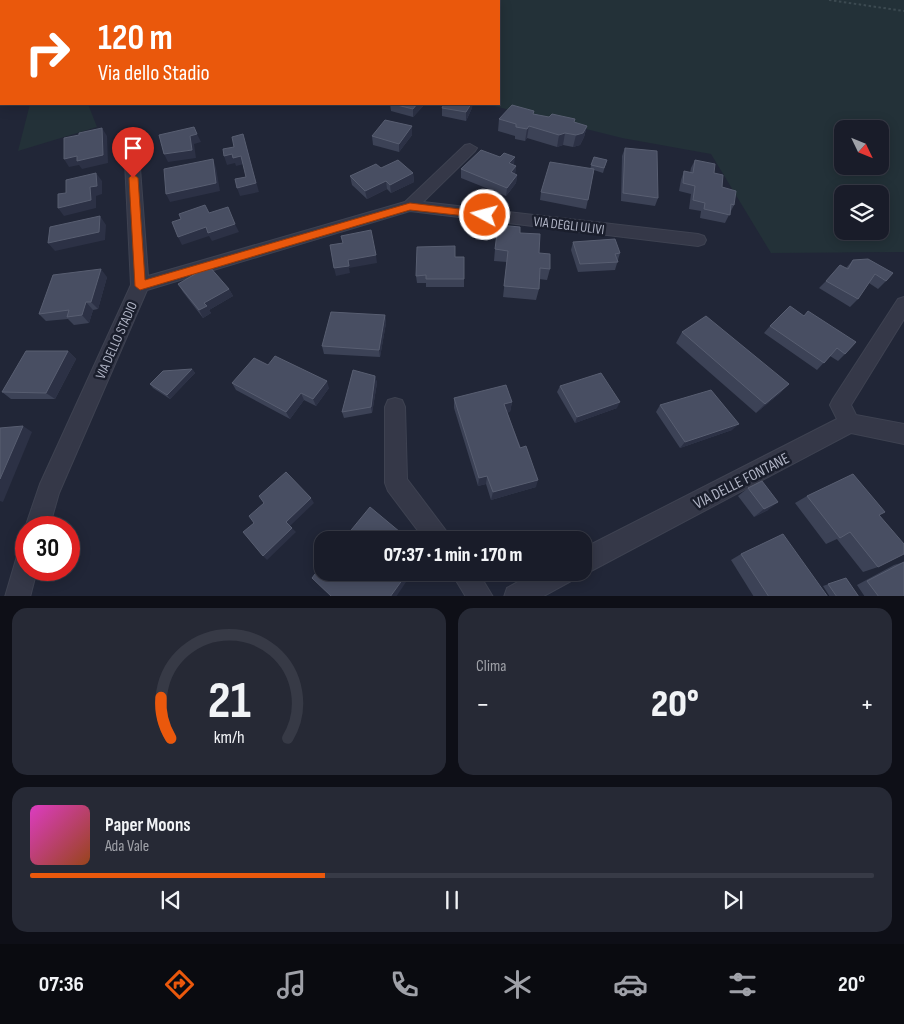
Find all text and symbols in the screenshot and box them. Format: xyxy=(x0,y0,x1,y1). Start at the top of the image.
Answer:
text: 120 m xyxy=(98,17,173,60)
icon: right xyxy=(15,20,80,85)
text: Via dello Stadio xyxy=(98,60,210,87)
north arrow xyxy=(834,120,889,175)
map controls xyxy=(834,120,889,240)
pin xyxy=(112,127,154,178)
icon: arrive xyxy=(119,134,147,162)
button: layers xyxy=(834,185,889,240)
position arrow xyxy=(458,188,510,240)
street label: VIA DEGLI ULIVI xyxy=(533,213,605,238)
street label: VIA DELLO STADIO xyxy=(92,299,141,382)
street label: VIA DELLE FONTANE xyxy=(691,449,793,514)
speed limit sign: 30 xyxy=(15,516,80,581)
text: 07:37 · 1 min · 170 m xyxy=(384,544,522,567)
text: Clima xyxy=(476,657,506,676)
text: 21 xyxy=(207,670,251,733)
text: 20° xyxy=(651,682,699,727)
text: − xyxy=(476,688,490,721)
text: + xyxy=(860,688,874,721)
text: km/h xyxy=(214,727,244,748)
text: Paper Moons xyxy=(105,814,191,837)
text: Ada Vale xyxy=(105,837,149,856)
icon: previous xyxy=(157,886,185,914)
icon: pause xyxy=(438,886,466,914)
icon: next xyxy=(719,886,747,914)
icon: directions xyxy=(162,967,197,1002)
icon: music xyxy=(274,967,309,1002)
icon: phone xyxy=(387,967,422,1002)
icon: climate xyxy=(500,967,535,1002)
icon: car xyxy=(613,967,648,1002)
icon: filters xyxy=(725,967,760,1002)
text: 07:36 xyxy=(39,971,84,998)
text: 20° xyxy=(838,971,865,998)

